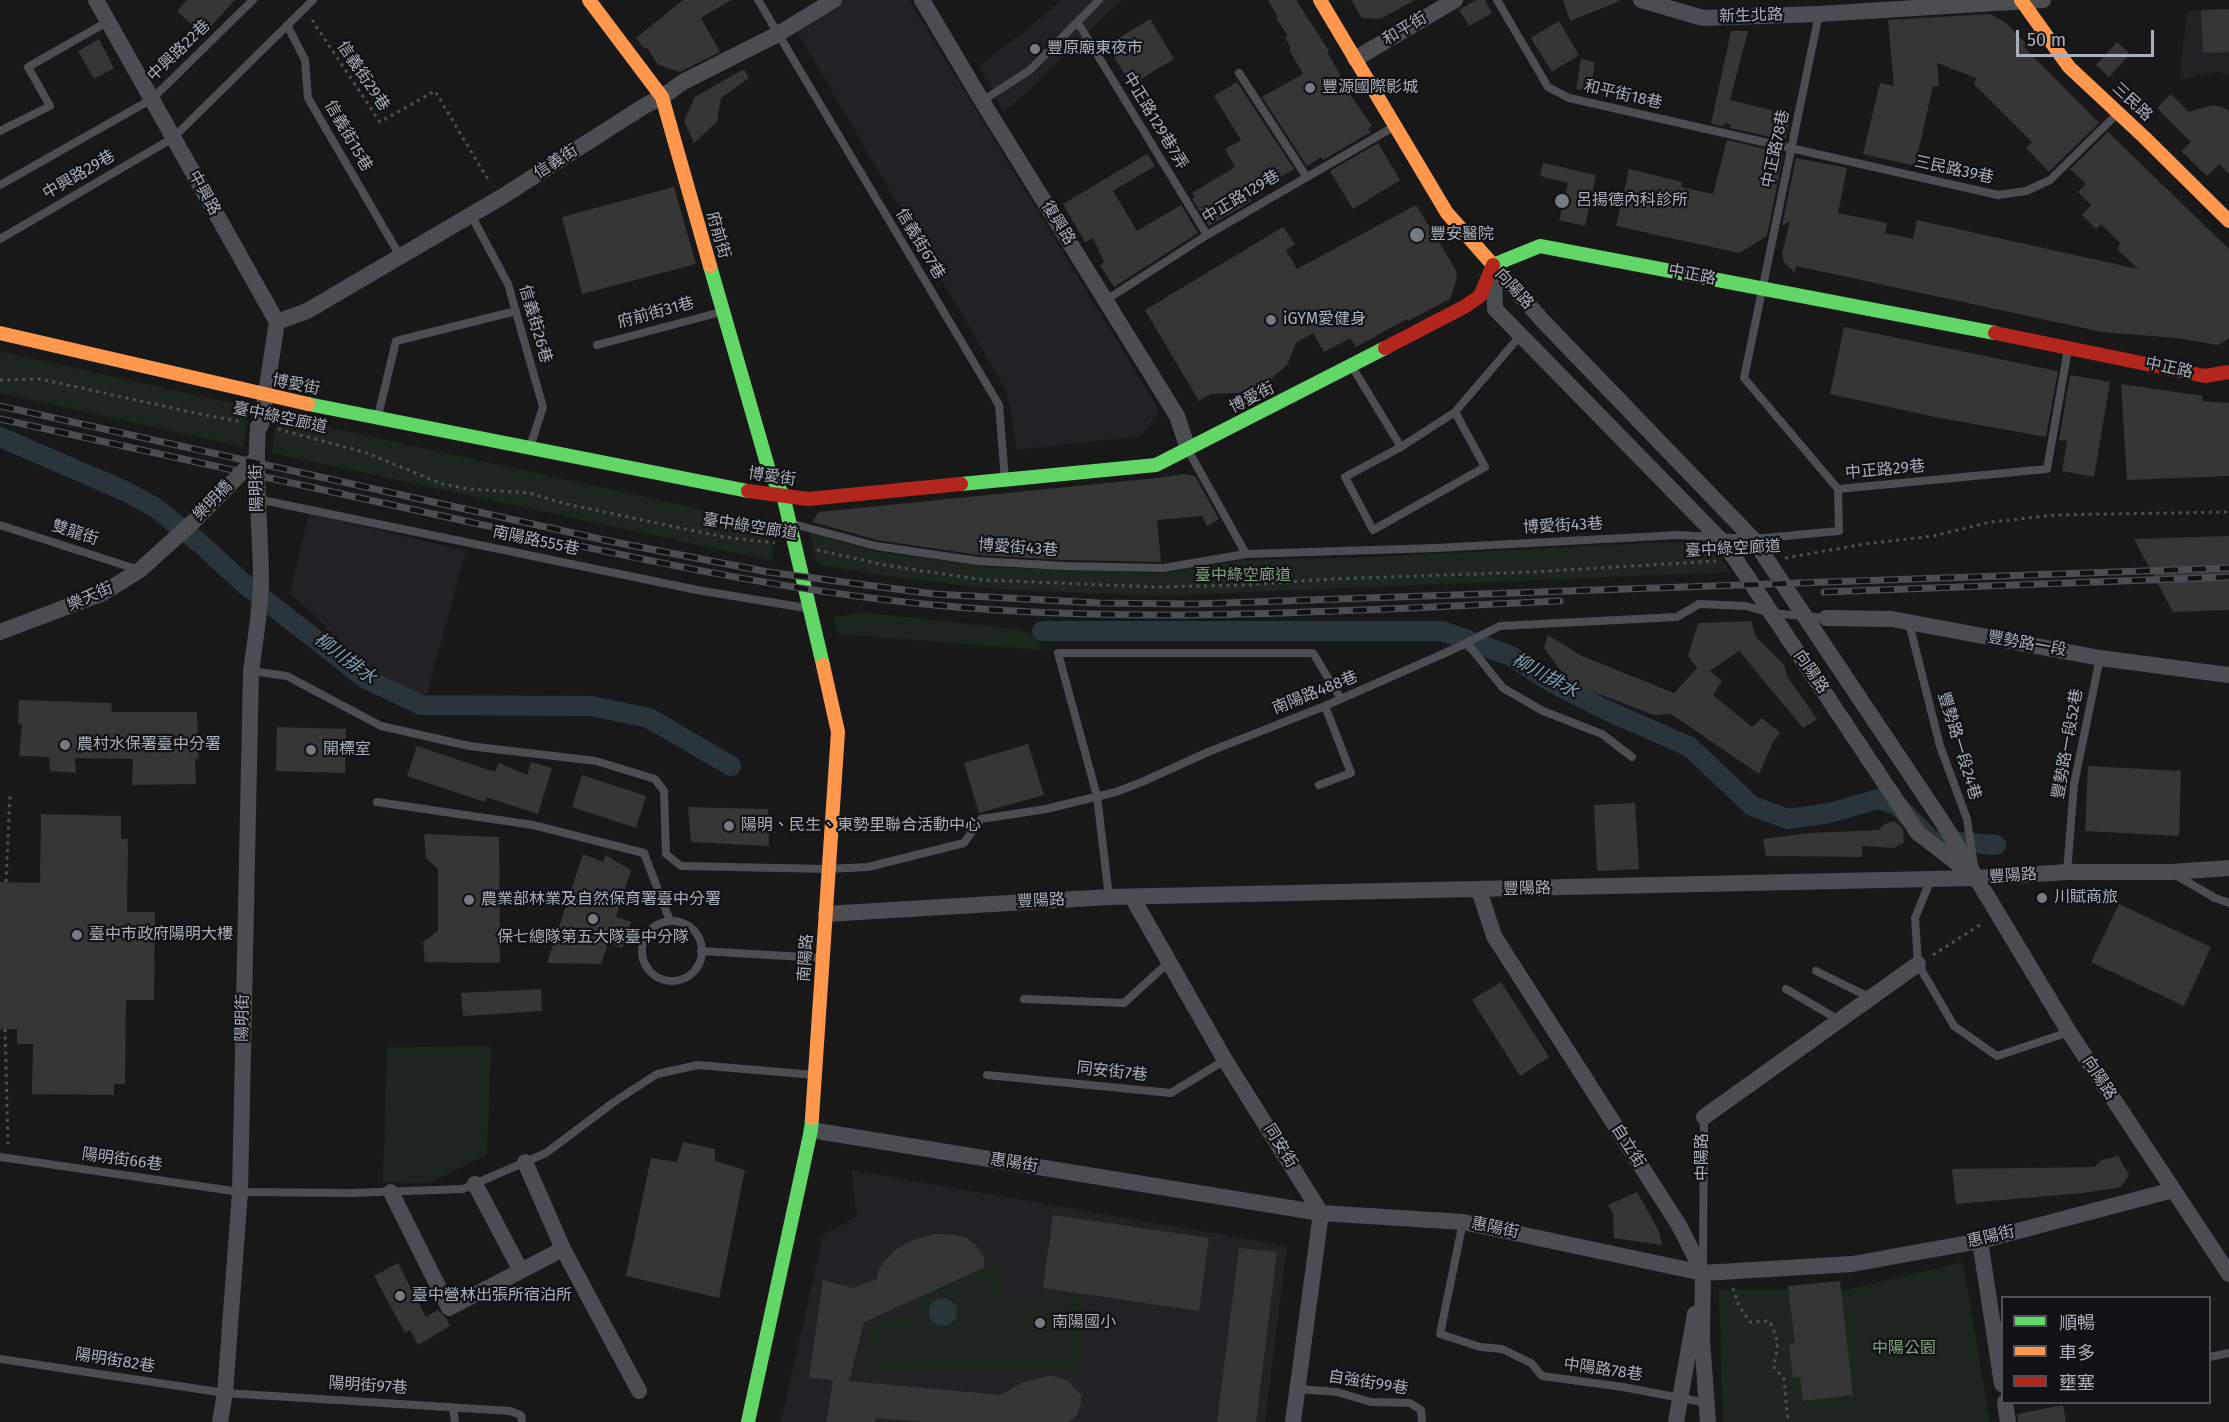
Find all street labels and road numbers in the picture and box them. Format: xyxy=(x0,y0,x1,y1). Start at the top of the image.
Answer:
street label: 新生北路 xyxy=(1719,5,1783,27)
street label: 和平街 xyxy=(1379,8,1431,50)
street label: 中興路22巷 xyxy=(144,16,214,86)
street label: 信義街29巷 xyxy=(333,37,393,115)
street label: 中正路129巷7弄 xyxy=(1118,69,1192,173)
street label: 和平街18巷 xyxy=(1582,77,1664,113)
street label: 三民路 xyxy=(2108,79,2156,125)
street label: 信義街15巷 xyxy=(320,97,376,175)
street label: 中正路78巷 xyxy=(1758,108,1794,190)
street label: 信義街 xyxy=(531,141,581,183)
street label: 中興路29巷 xyxy=(39,147,119,203)
street label: 三民路39巷 xyxy=(1913,152,1995,188)
street label: 中正路129巷 xyxy=(1199,166,1283,228)
street label: 中興路 xyxy=(184,167,224,219)
street label: 復興路 xyxy=(1037,198,1079,248)
street label: 信義街67巷 xyxy=(891,205,949,283)
street label: 府前街 xyxy=(702,209,734,261)
street label: 中正路 xyxy=(1667,261,1717,289)
street label: 向陽路 xyxy=(1491,265,1537,313)
street label: 信義街26巷 xyxy=(515,283,555,365)
street label: 府前街31巷 xyxy=(616,294,696,332)
street label: 中正路 xyxy=(2144,354,2194,382)
street label: 博愛街 xyxy=(271,371,321,399)
street label: 博愛街 xyxy=(1226,379,1278,417)
street label: 臺中綠空廊道 xyxy=(231,399,329,437)
street label: 中正路29巷 xyxy=(1844,457,1926,483)
street label: 陽明街 xyxy=(247,464,267,512)
street label: 博愛街 xyxy=(747,464,797,490)
street label: 樂明橋 xyxy=(189,477,237,525)
street label: 臺中綠空廊道 xyxy=(701,510,799,544)
street label: 博愛街43巷 xyxy=(1522,514,1604,538)
street label: 雙龍街 xyxy=(49,516,101,550)
street label: 南陽路555巷 xyxy=(491,522,581,560)
street label: 博愛街43巷 xyxy=(977,536,1059,560)
street label: 臺中綠空廊道 xyxy=(1685,537,1781,561)
street label: 樂天街 xyxy=(64,578,116,616)
street label: 豐勢路一段 xyxy=(1986,628,2068,660)
street label: 向陽路 xyxy=(1790,647,1832,697)
street label: 南陽路488巷 xyxy=(1270,667,1360,719)
street label: 豐勢路一段52巷 xyxy=(2049,687,2087,801)
street label: 豐勢路一段24巷 xyxy=(1933,690,1985,802)
street label: 豐陽路 xyxy=(1988,865,2038,887)
street label: 豐陽路 xyxy=(1503,879,1551,899)
street label: 豐陽路 xyxy=(1017,890,1065,912)
street label: 南陽路 xyxy=(795,933,817,983)
street label: 陽明街 xyxy=(233,994,253,1042)
street label: 向陽路 xyxy=(2078,1053,2120,1103)
street label: 同安街7巷 xyxy=(1076,1059,1148,1085)
street label: 同安街 xyxy=(1259,1121,1301,1171)
street label: 自立街 xyxy=(1607,1121,1649,1171)
street label: 中陽路 xyxy=(1693,1133,1713,1181)
street label: 陽明街66巷 xyxy=(81,1145,163,1175)
street label: 惠陽街 xyxy=(989,1150,1039,1176)
street label: 惠陽街 xyxy=(1470,1214,1520,1242)
street label: 惠陽街 xyxy=(1965,1222,2017,1252)
street label: 陽明街82巷 xyxy=(74,1345,156,1377)
street label: 中陽路78巷 xyxy=(1562,1355,1644,1385)
street label: 自強街99巷 xyxy=(1327,1367,1409,1399)
street label: 陽明街97巷 xyxy=(328,1374,408,1398)

